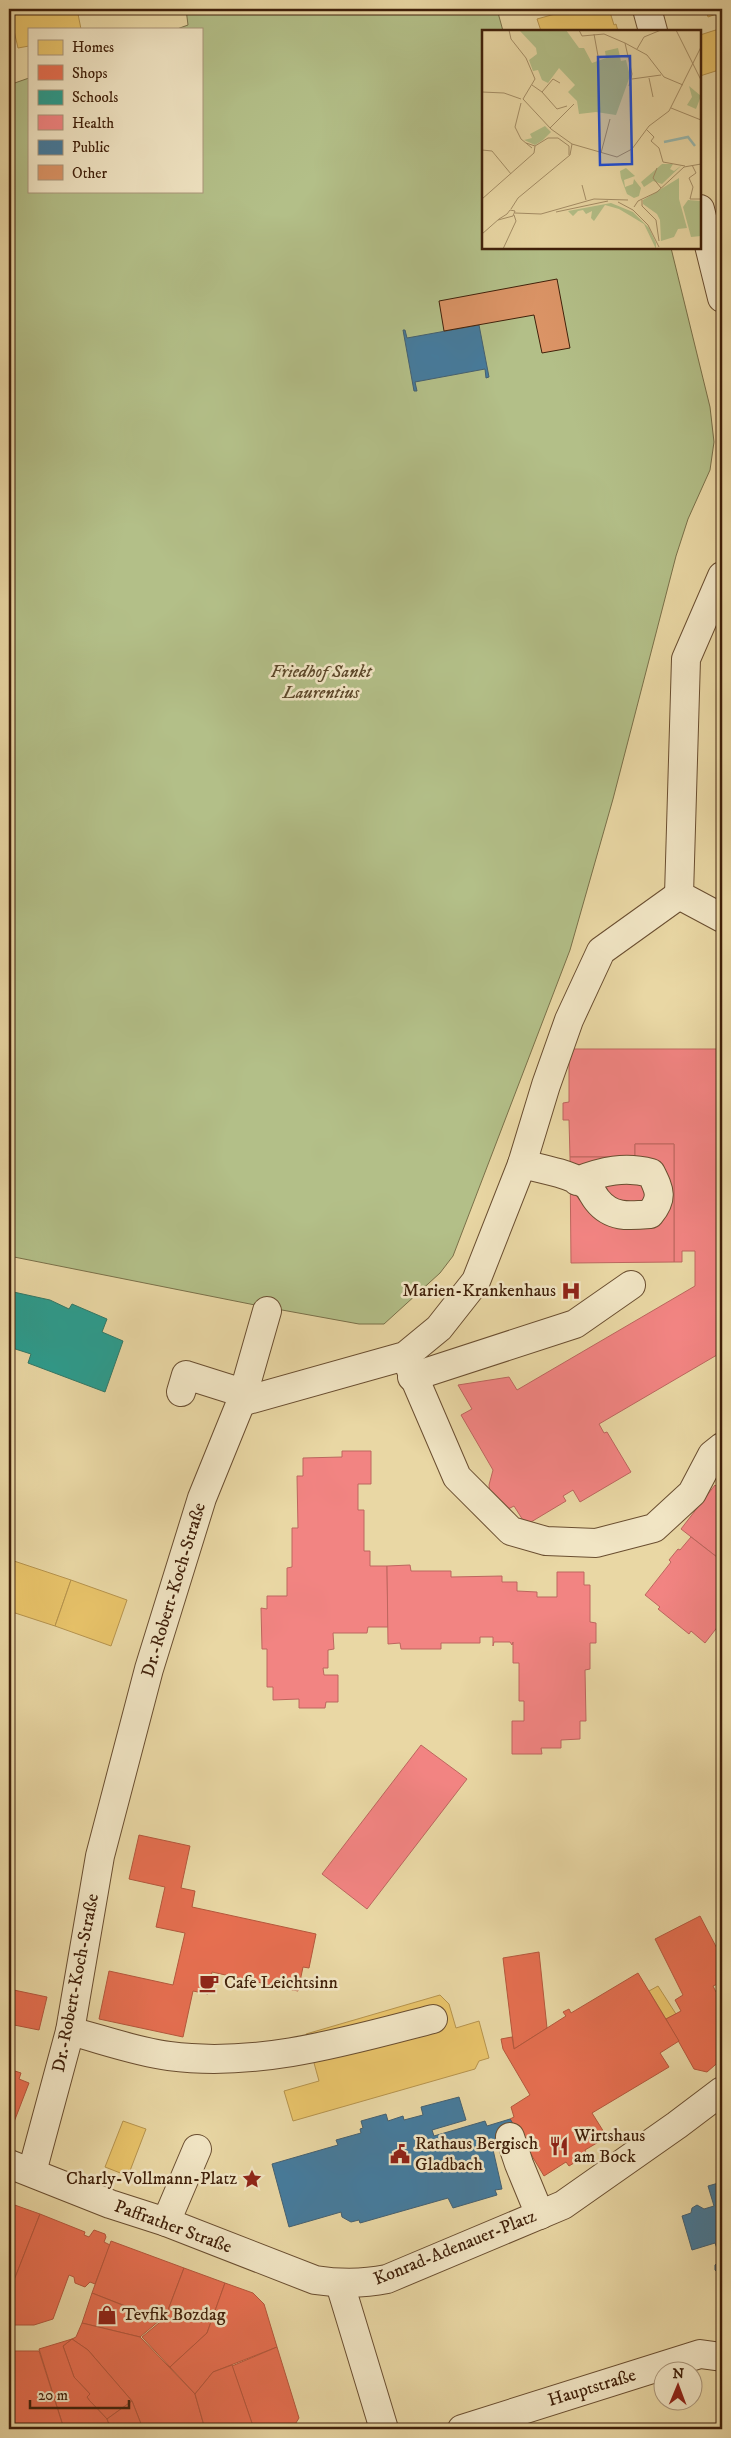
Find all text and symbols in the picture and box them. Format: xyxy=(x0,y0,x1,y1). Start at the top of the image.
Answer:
legend xyxy=(28,28,202,192)
inset map xyxy=(482,30,701,249)
text: Homes xyxy=(72,38,114,57)
text: Shops xyxy=(72,64,108,83)
text: Schools xyxy=(72,88,118,107)
text: Health xyxy=(72,114,114,133)
text: Public xyxy=(72,138,110,157)
text: Other xyxy=(72,164,107,183)
park label: Friedhof Sankt Laurentius xyxy=(271,661,373,704)
place label: Marien-Krankenhaus xyxy=(403,1280,556,1302)
hospital icon: Marien-Krankenhaus xyxy=(560,1280,582,1302)
street label: Dr.-Robert-Koch-Straße xyxy=(137,1500,211,1680)
street label: Dr.-Robert-Koch-Straße xyxy=(48,1892,104,2074)
cafe icon: Cafe Leichtsinn xyxy=(198,1972,220,1994)
place label: Cafe Leichtsinn xyxy=(224,1972,339,1994)
place label: Wirtshaus am Bock xyxy=(573,2125,645,2168)
place label: Rathaus Bergisch Gladbach xyxy=(415,2133,539,2176)
restaurant icon: Wirtshaus am Bock xyxy=(548,2135,570,2157)
public building icon: Rathaus Bergisch Gladbach xyxy=(389,2143,411,2165)
place label: Charly-Vollmann-Platz xyxy=(66,2168,237,2190)
place icon: Charly-Vollmann-Platz xyxy=(241,2168,263,2190)
street label: Paffrather Straße xyxy=(111,2196,235,2258)
street label: Konrad-Adenauer-Platz xyxy=(371,2205,540,2291)
shop icon: Tevfik Bozdag xyxy=(96,2304,118,2326)
place label: Tevfik Bozdag xyxy=(122,2304,226,2326)
north arrow xyxy=(654,2360,704,2410)
street label: Hauptstraße xyxy=(545,2364,639,2412)
text: N xyxy=(672,2365,685,2383)
scale bar xyxy=(30,2378,129,2410)
text: 20 m xyxy=(38,2386,68,2405)

